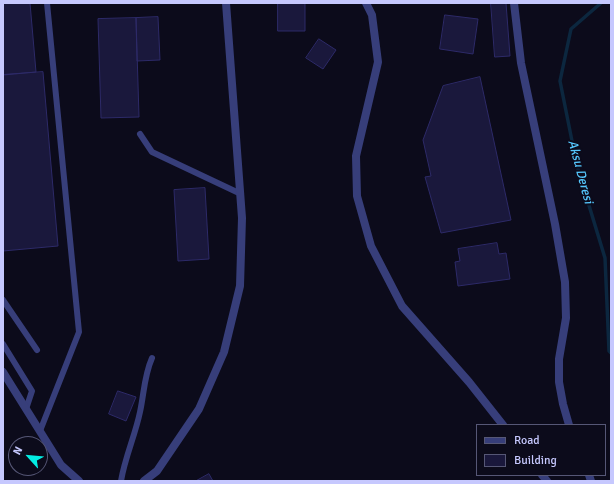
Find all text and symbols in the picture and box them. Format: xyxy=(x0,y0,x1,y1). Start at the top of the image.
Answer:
water label: Aksu Deresi xyxy=(564,138,596,206)
legend xyxy=(476,424,606,476)
text: Road xyxy=(514,433,540,448)
north arrow xyxy=(8,436,48,476)
text: N xyxy=(10,444,25,457)
text: Building xyxy=(514,453,557,468)

